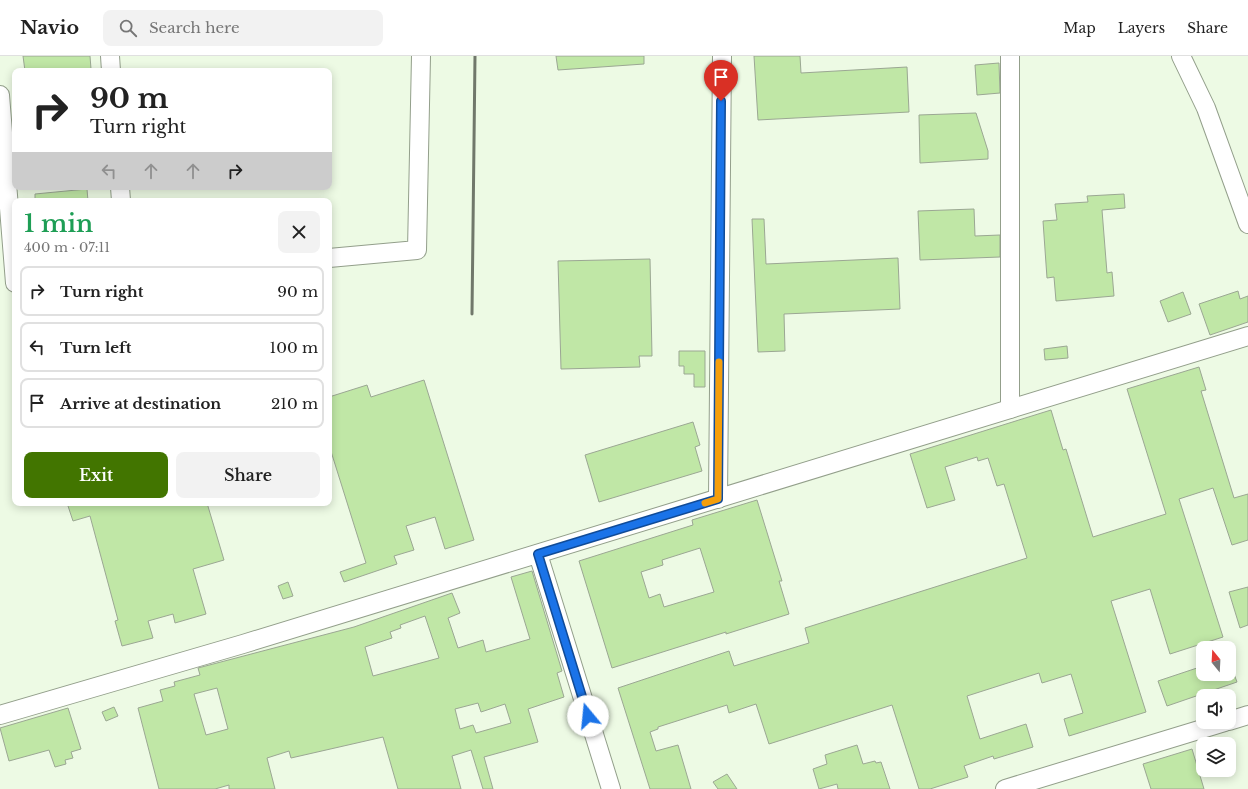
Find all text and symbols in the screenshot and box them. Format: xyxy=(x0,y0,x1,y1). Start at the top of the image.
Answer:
search box xyxy=(103,10,383,46)
text: Navio xyxy=(20,16,79,39)
icon: search xyxy=(117,17,139,39)
text: Search here xyxy=(149,18,240,37)
text: Map xyxy=(1063,19,1096,37)
text: Layers xyxy=(1118,19,1165,37)
text: Share xyxy=(1187,19,1228,37)
pin xyxy=(704,60,738,101)
icon: arrive xyxy=(710,66,732,88)
text: 90 m xyxy=(90,81,168,116)
icon: right xyxy=(24,84,76,136)
text: Turn right xyxy=(90,116,186,138)
icon: left xyxy=(98,160,120,182)
icon: ahead xyxy=(140,160,162,182)
icon: ahead xyxy=(182,160,204,182)
icon: right xyxy=(224,160,246,182)
text: 1 min xyxy=(24,209,93,238)
button: close xyxy=(278,211,320,253)
text: 400 m · 07:11 xyxy=(24,239,110,256)
icon: right xyxy=(26,280,48,302)
text: Turn right xyxy=(60,282,143,301)
text: 90 m xyxy=(277,282,318,301)
icon: left xyxy=(26,336,48,358)
text: Turn left xyxy=(60,338,131,357)
text: 100 m xyxy=(269,338,318,357)
icon: arrive xyxy=(26,392,48,414)
text: Arrive at destination xyxy=(60,394,221,413)
text: 210 m xyxy=(271,394,318,413)
button: Exit xyxy=(24,452,168,498)
button: Share xyxy=(176,452,320,498)
north arrow xyxy=(1196,641,1236,681)
map controls xyxy=(1196,641,1236,777)
button: sound xyxy=(1196,689,1236,729)
position arrow xyxy=(567,695,609,737)
button: layers xyxy=(1196,737,1236,777)

